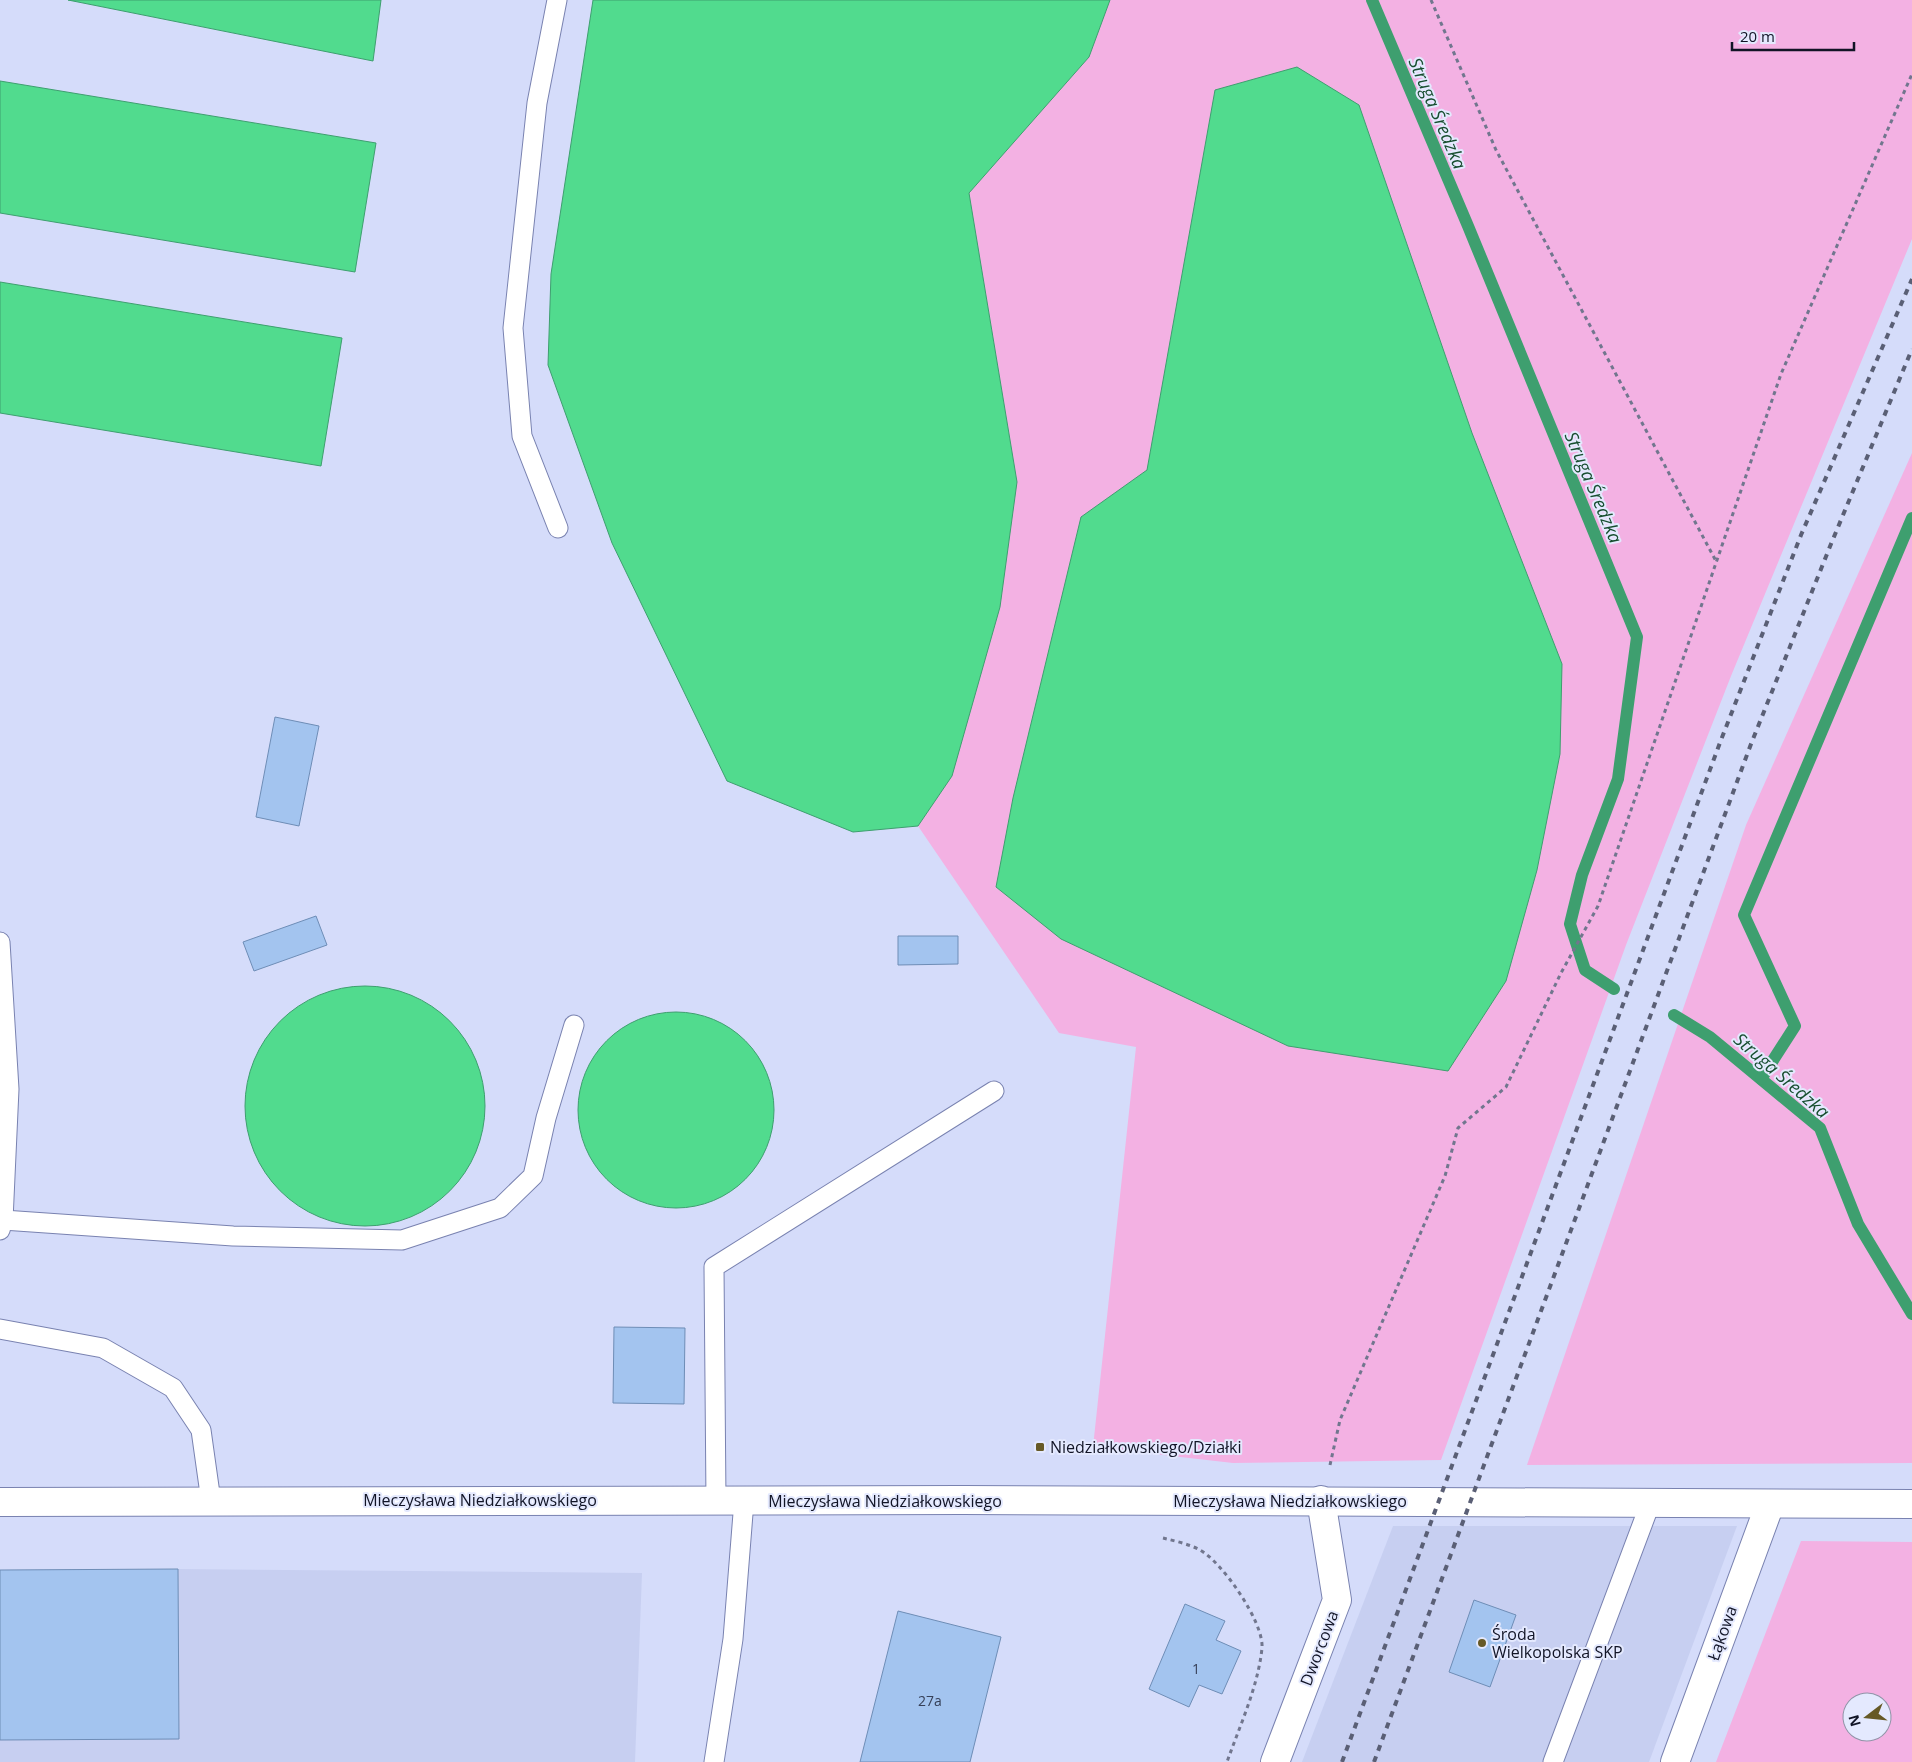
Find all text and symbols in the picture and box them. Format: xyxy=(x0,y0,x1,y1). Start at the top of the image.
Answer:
scale bar xyxy=(1732,20,1854,52)
text: 20 m xyxy=(1740,26,1775,46)
water label: Struga Średzka xyxy=(1404,53,1472,173)
water label: Struga Średzka xyxy=(1560,427,1628,547)
water label: Struga Średzka xyxy=(1729,1027,1835,1123)
place label: Niedziałkowskiego/Działki xyxy=(1050,1436,1242,1458)
marker: Niedziałkowskiego/Działki xyxy=(1034,1441,1046,1453)
street label: Mieczysława Niedziałkowskiego xyxy=(363,1489,597,1511)
street label: Mieczysława Niedziałkowskiego xyxy=(768,1490,1002,1512)
street label: Mieczysława Niedziałkowskiego xyxy=(1173,1490,1407,1512)
street label: Łąkowa xyxy=(1702,1603,1742,1663)
street label: Dworcowa xyxy=(1295,1607,1343,1689)
place label: Środa Wielkopolska SKP xyxy=(1492,1623,1623,1663)
marker: Środa Wielkopolska SKP xyxy=(1476,1637,1488,1649)
house number: 1 xyxy=(1192,1659,1200,1678)
house number: 27a xyxy=(918,1691,942,1710)
north arrow xyxy=(1842,1692,1892,1742)
text: N xyxy=(1843,1713,1865,1729)

